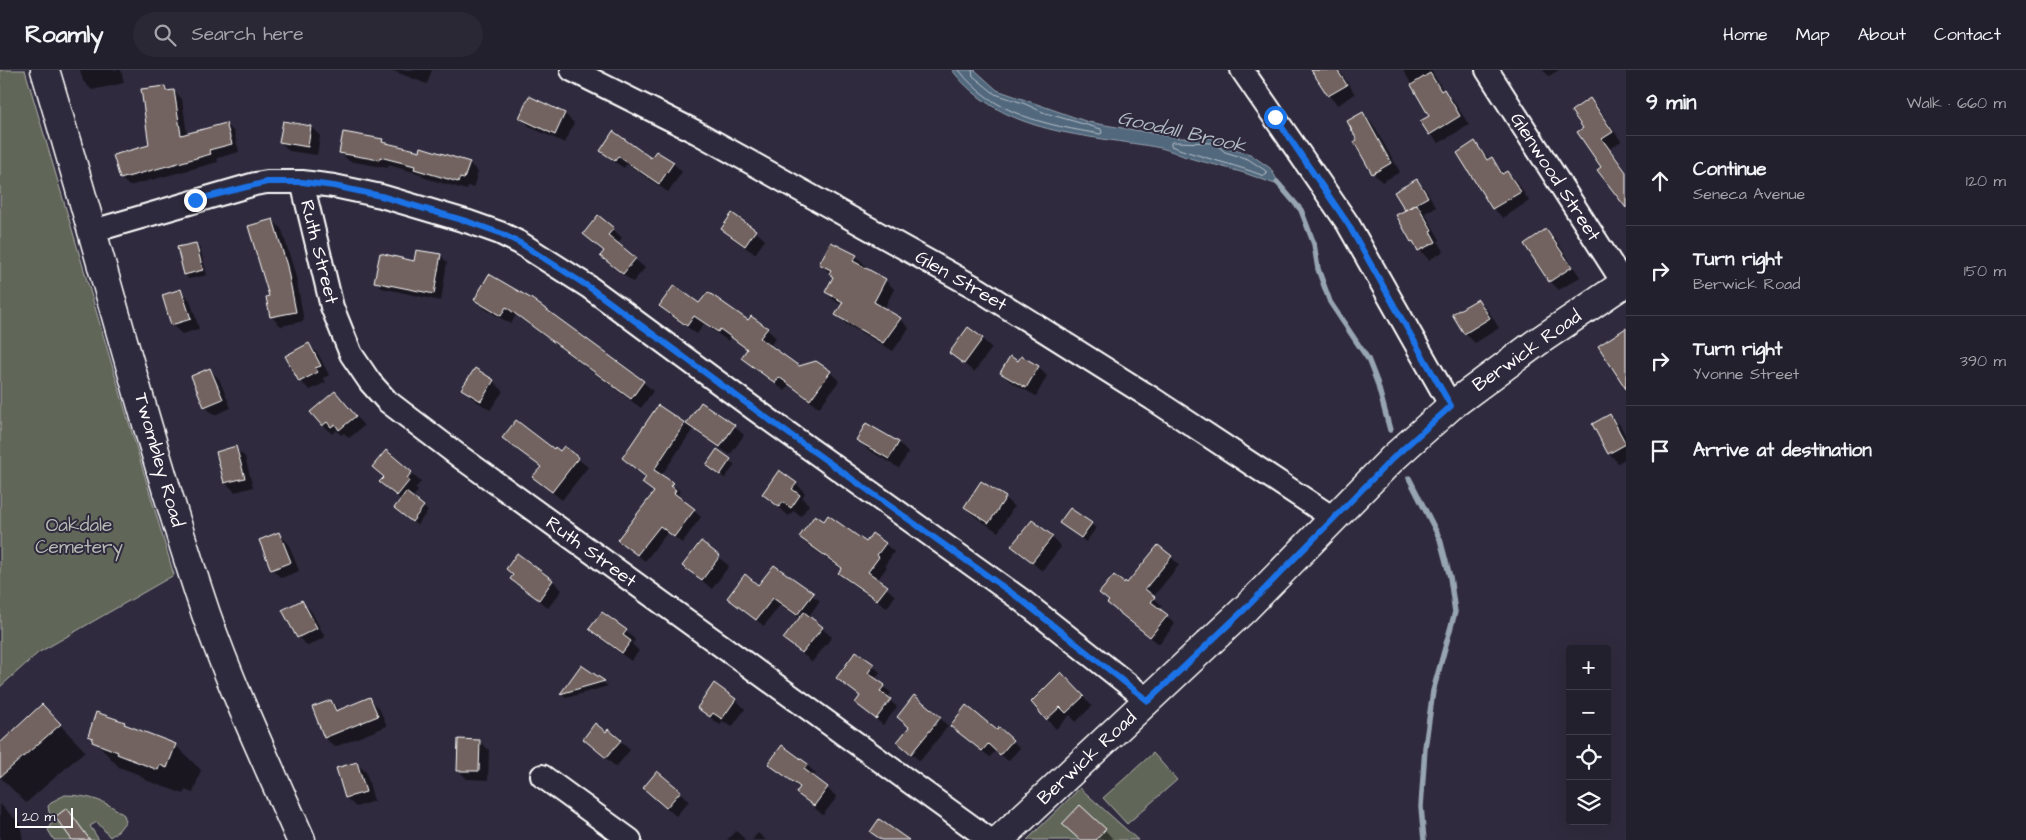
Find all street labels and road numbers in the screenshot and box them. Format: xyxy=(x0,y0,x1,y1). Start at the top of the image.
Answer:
street label: Glenwood Street xyxy=(1503,107,1607,247)
street label: Ruth Street xyxy=(293,197,345,307)
street label: Glen Street xyxy=(910,244,1012,318)
street label: Berwick Road xyxy=(1467,303,1587,399)
street label: Twombley Road xyxy=(126,390,191,531)
street label: Ruth Street xyxy=(540,510,642,594)
street label: Berwick Road xyxy=(1031,704,1143,811)

